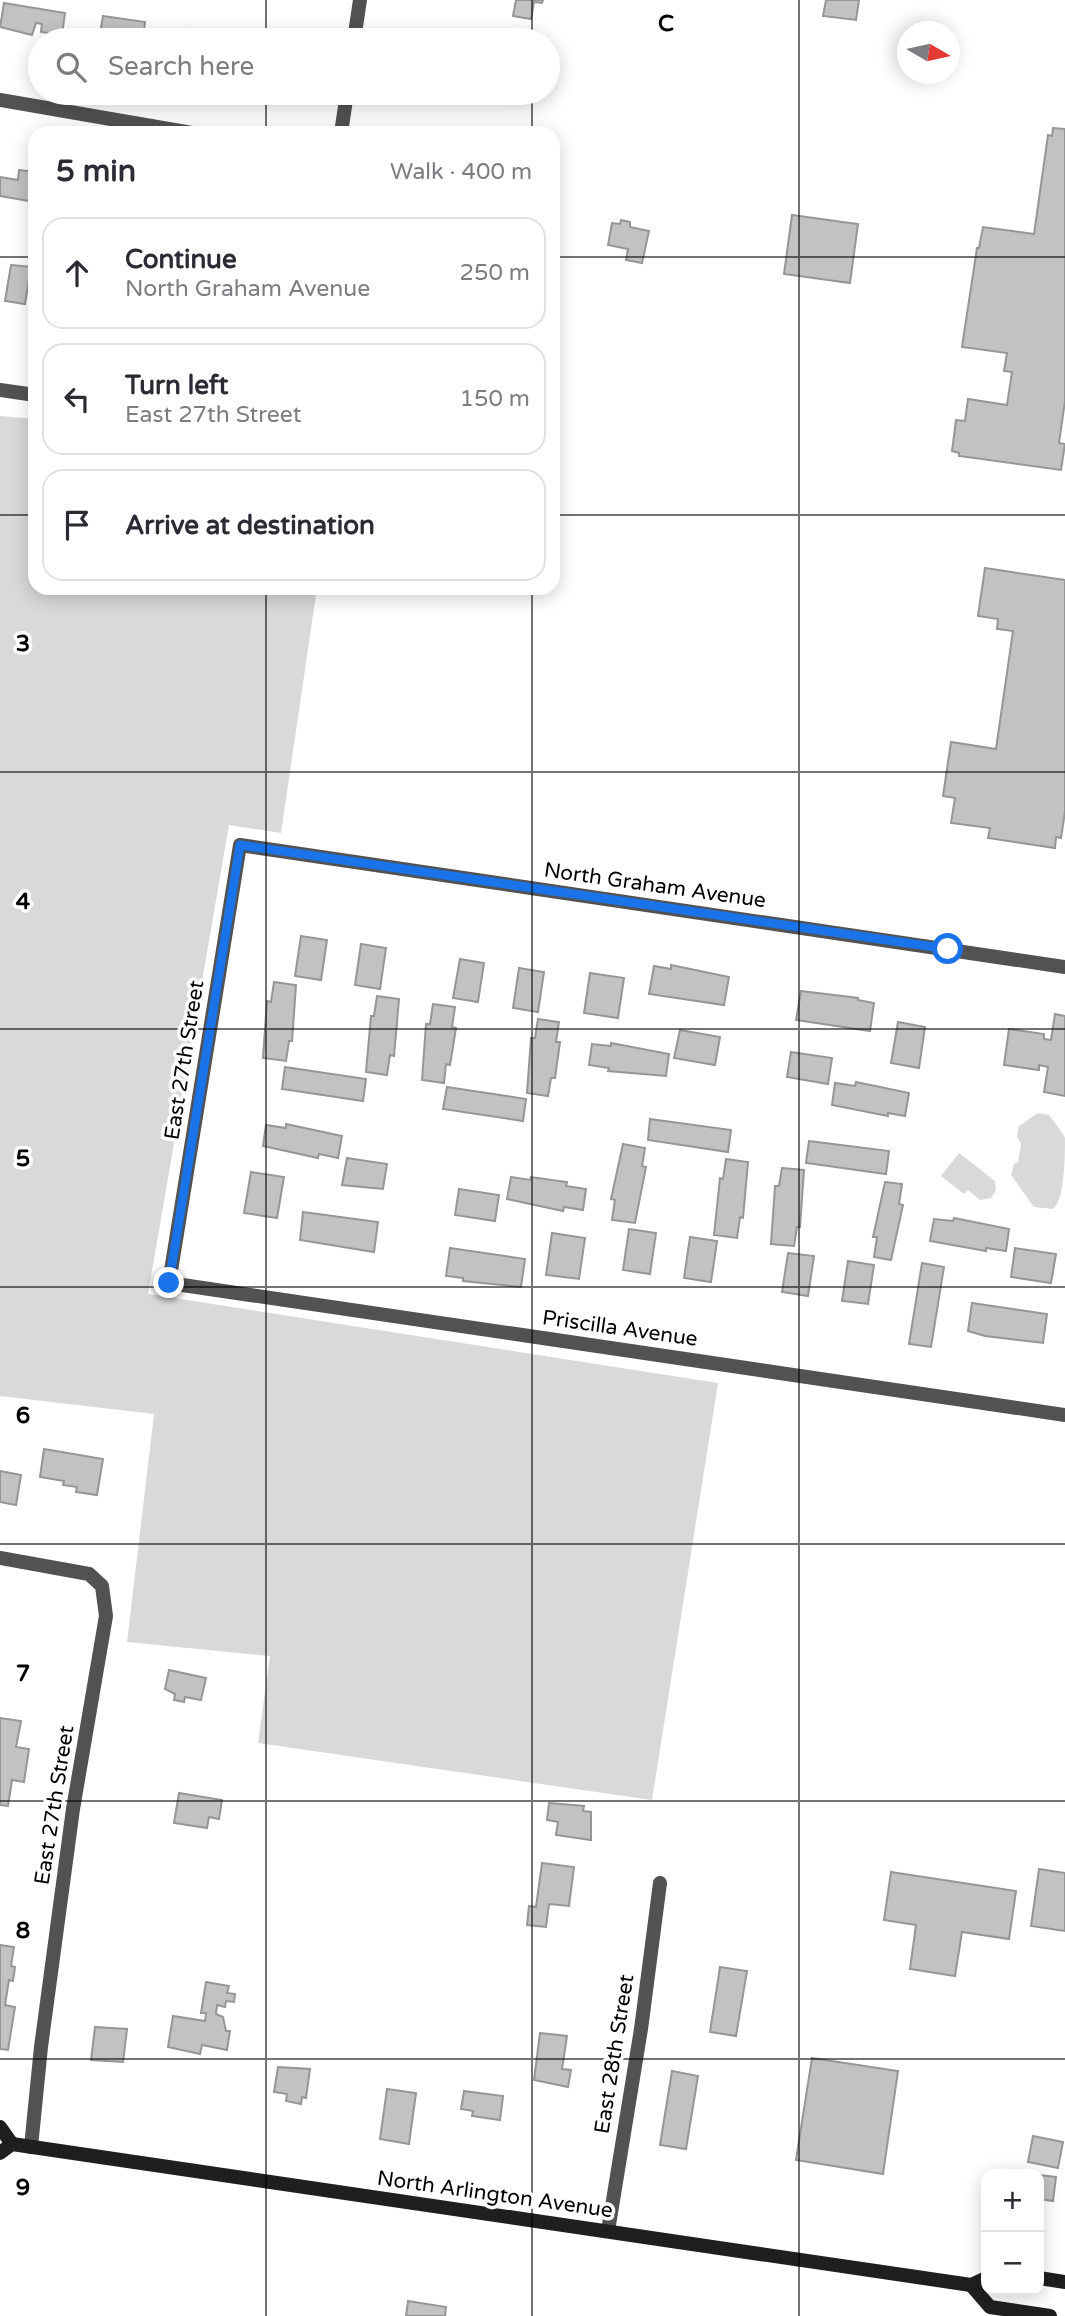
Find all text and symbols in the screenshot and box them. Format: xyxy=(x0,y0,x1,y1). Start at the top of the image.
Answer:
text: C xyxy=(658,10,674,38)
north arrow xyxy=(897,21,960,84)
search box xyxy=(28,28,560,105)
icon: search xyxy=(52,48,90,86)
text: Search here xyxy=(108,51,254,82)
text: 5 min xyxy=(56,153,136,190)
text: Walk · 400 m xyxy=(390,158,532,186)
text: Continue xyxy=(125,244,237,275)
icon: ahead xyxy=(58,254,96,292)
text: 250 m xyxy=(460,259,530,287)
text: North Graham Avenue xyxy=(125,275,370,303)
text: Turn left xyxy=(125,370,228,401)
icon: left xyxy=(58,380,96,418)
text: 150 m xyxy=(460,385,530,413)
text: East 27th Street xyxy=(125,401,302,429)
icon: arrive xyxy=(58,506,96,544)
text: Arrive at destination xyxy=(125,510,375,541)
text: 3 xyxy=(16,630,30,658)
street label: North Graham Avenue xyxy=(542,858,768,913)
text: 4 xyxy=(16,888,31,916)
route start xyxy=(932,933,963,964)
street label: East 27th Street xyxy=(160,979,209,1142)
text: 5 xyxy=(16,1145,30,1173)
route end xyxy=(153,1267,184,1298)
street label: Priscilla Avenue xyxy=(541,1305,699,1352)
text: 6 xyxy=(16,1402,30,1430)
text: 7 xyxy=(16,1660,30,1688)
street label: East 27th Street xyxy=(30,1724,79,1887)
text: 8 xyxy=(16,1917,30,1945)
street label: East 28th Street xyxy=(590,1973,639,2136)
street label: North Arlington Avenue xyxy=(375,2166,615,2223)
map controls xyxy=(981,2169,1044,2295)
button: + xyxy=(981,2169,1044,2232)
text: 9 xyxy=(16,2174,30,2202)
button: − xyxy=(981,2232,1044,2295)

